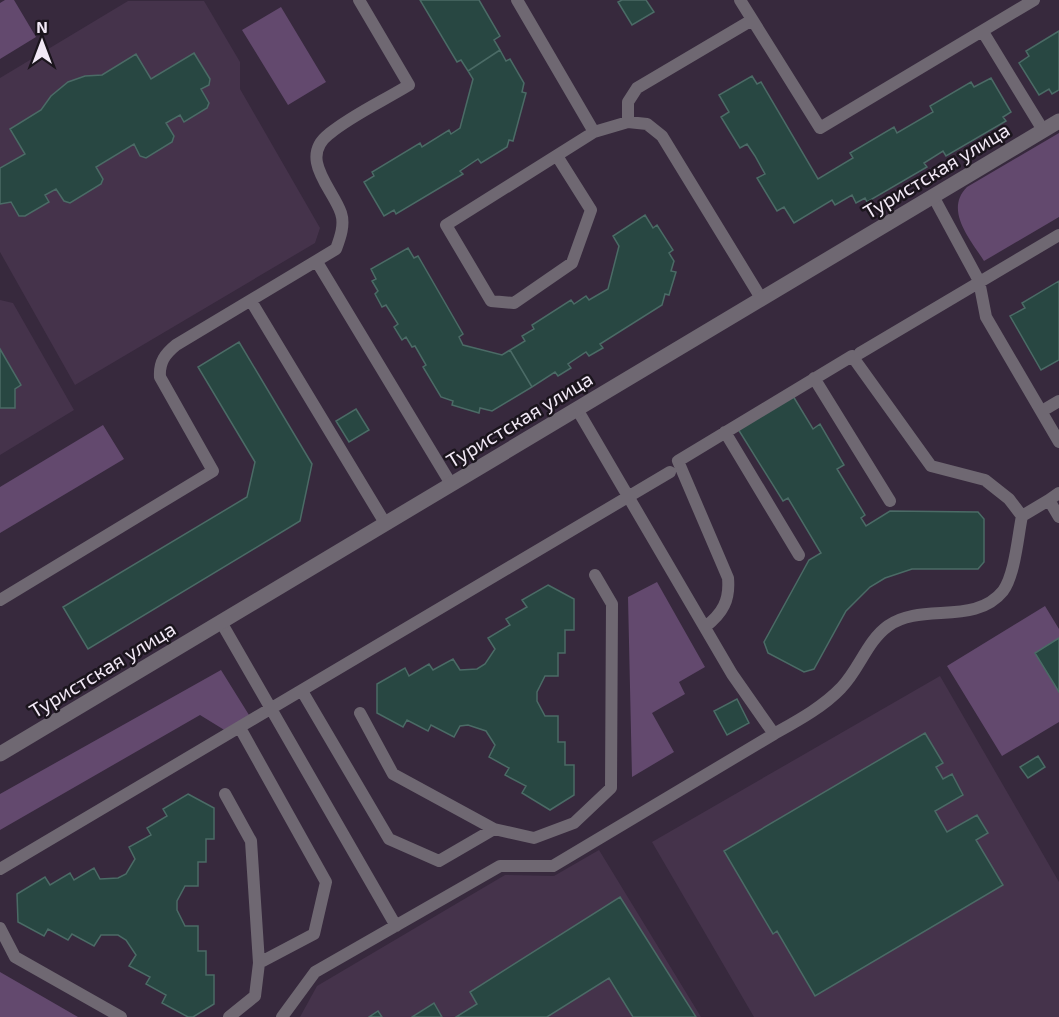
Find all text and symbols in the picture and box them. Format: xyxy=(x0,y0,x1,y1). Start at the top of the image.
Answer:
north arrow xyxy=(12,12,72,72)
text: N xyxy=(36,17,48,36)
street label: Туристская улица xyxy=(858,117,1014,224)
street label: Туристская улица xyxy=(441,366,597,473)
street label: Туристская улица xyxy=(24,616,180,723)

